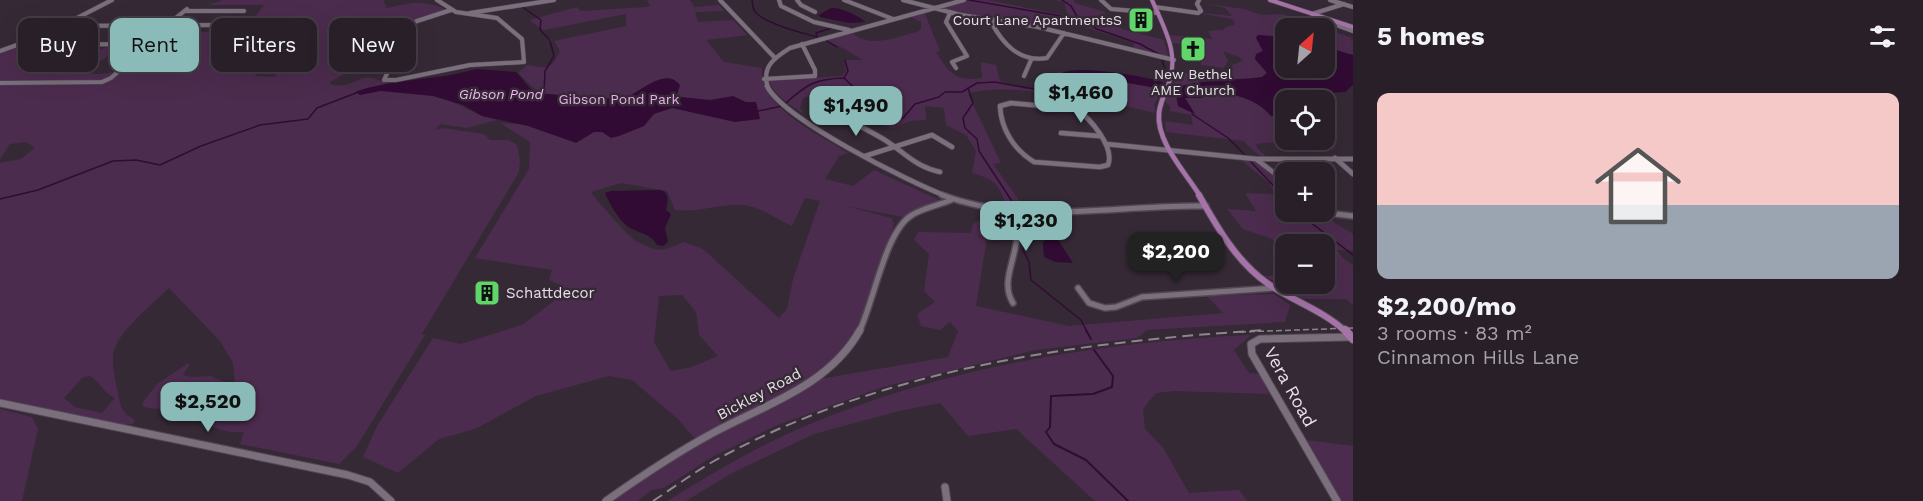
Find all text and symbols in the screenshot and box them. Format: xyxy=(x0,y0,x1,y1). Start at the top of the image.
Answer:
building icon: Court Lane ApartmentsS xyxy=(1126,5,1156,35)
place label: Court Lane ApartmentsS xyxy=(953,12,1122,28)
chip: Buy xyxy=(18,18,98,72)
chip: Rent xyxy=(110,18,199,72)
chip: Filters xyxy=(211,18,317,72)
chip: New xyxy=(329,18,416,72)
north arrow xyxy=(1275,18,1335,78)
map controls xyxy=(1275,18,1335,294)
icon: filters xyxy=(1866,20,1899,53)
text: 5 homes xyxy=(1377,21,1485,51)
church icon: New Bethel AME Church xyxy=(1178,34,1208,64)
place label: New Bethel AME Church xyxy=(1151,66,1235,98)
pin: $1,460 xyxy=(1032,73,1130,124)
text: $1,460 xyxy=(1048,80,1114,104)
water label: Gibson Pond xyxy=(459,86,544,102)
pin: $1,490 xyxy=(807,86,905,137)
button: locate xyxy=(1275,90,1335,150)
park label: Gibson Pond Park xyxy=(558,91,680,107)
text: $1,490 xyxy=(823,93,889,117)
icon: home xyxy=(1584,132,1692,240)
button: + xyxy=(1275,162,1335,222)
pin: $1,230 xyxy=(977,201,1075,252)
text: $1,230 xyxy=(994,208,1058,232)
pin: $2,200 xyxy=(1127,232,1225,283)
button: − xyxy=(1275,234,1335,294)
text: $2,200 xyxy=(1142,239,1210,263)
building icon: Schattdecor xyxy=(472,278,502,308)
place label: Schattdecor xyxy=(506,284,595,302)
text: $2,200/mo xyxy=(1377,291,1516,321)
text: 3 rooms · 83 m² xyxy=(1377,321,1532,345)
street label: Vera Road xyxy=(1260,343,1321,430)
text: Cinnamon Hills Lane xyxy=(1377,345,1579,369)
street label: Bickley Road xyxy=(714,364,804,424)
pin: $2,520 xyxy=(159,382,257,433)
text: $2,520 xyxy=(175,389,242,413)

